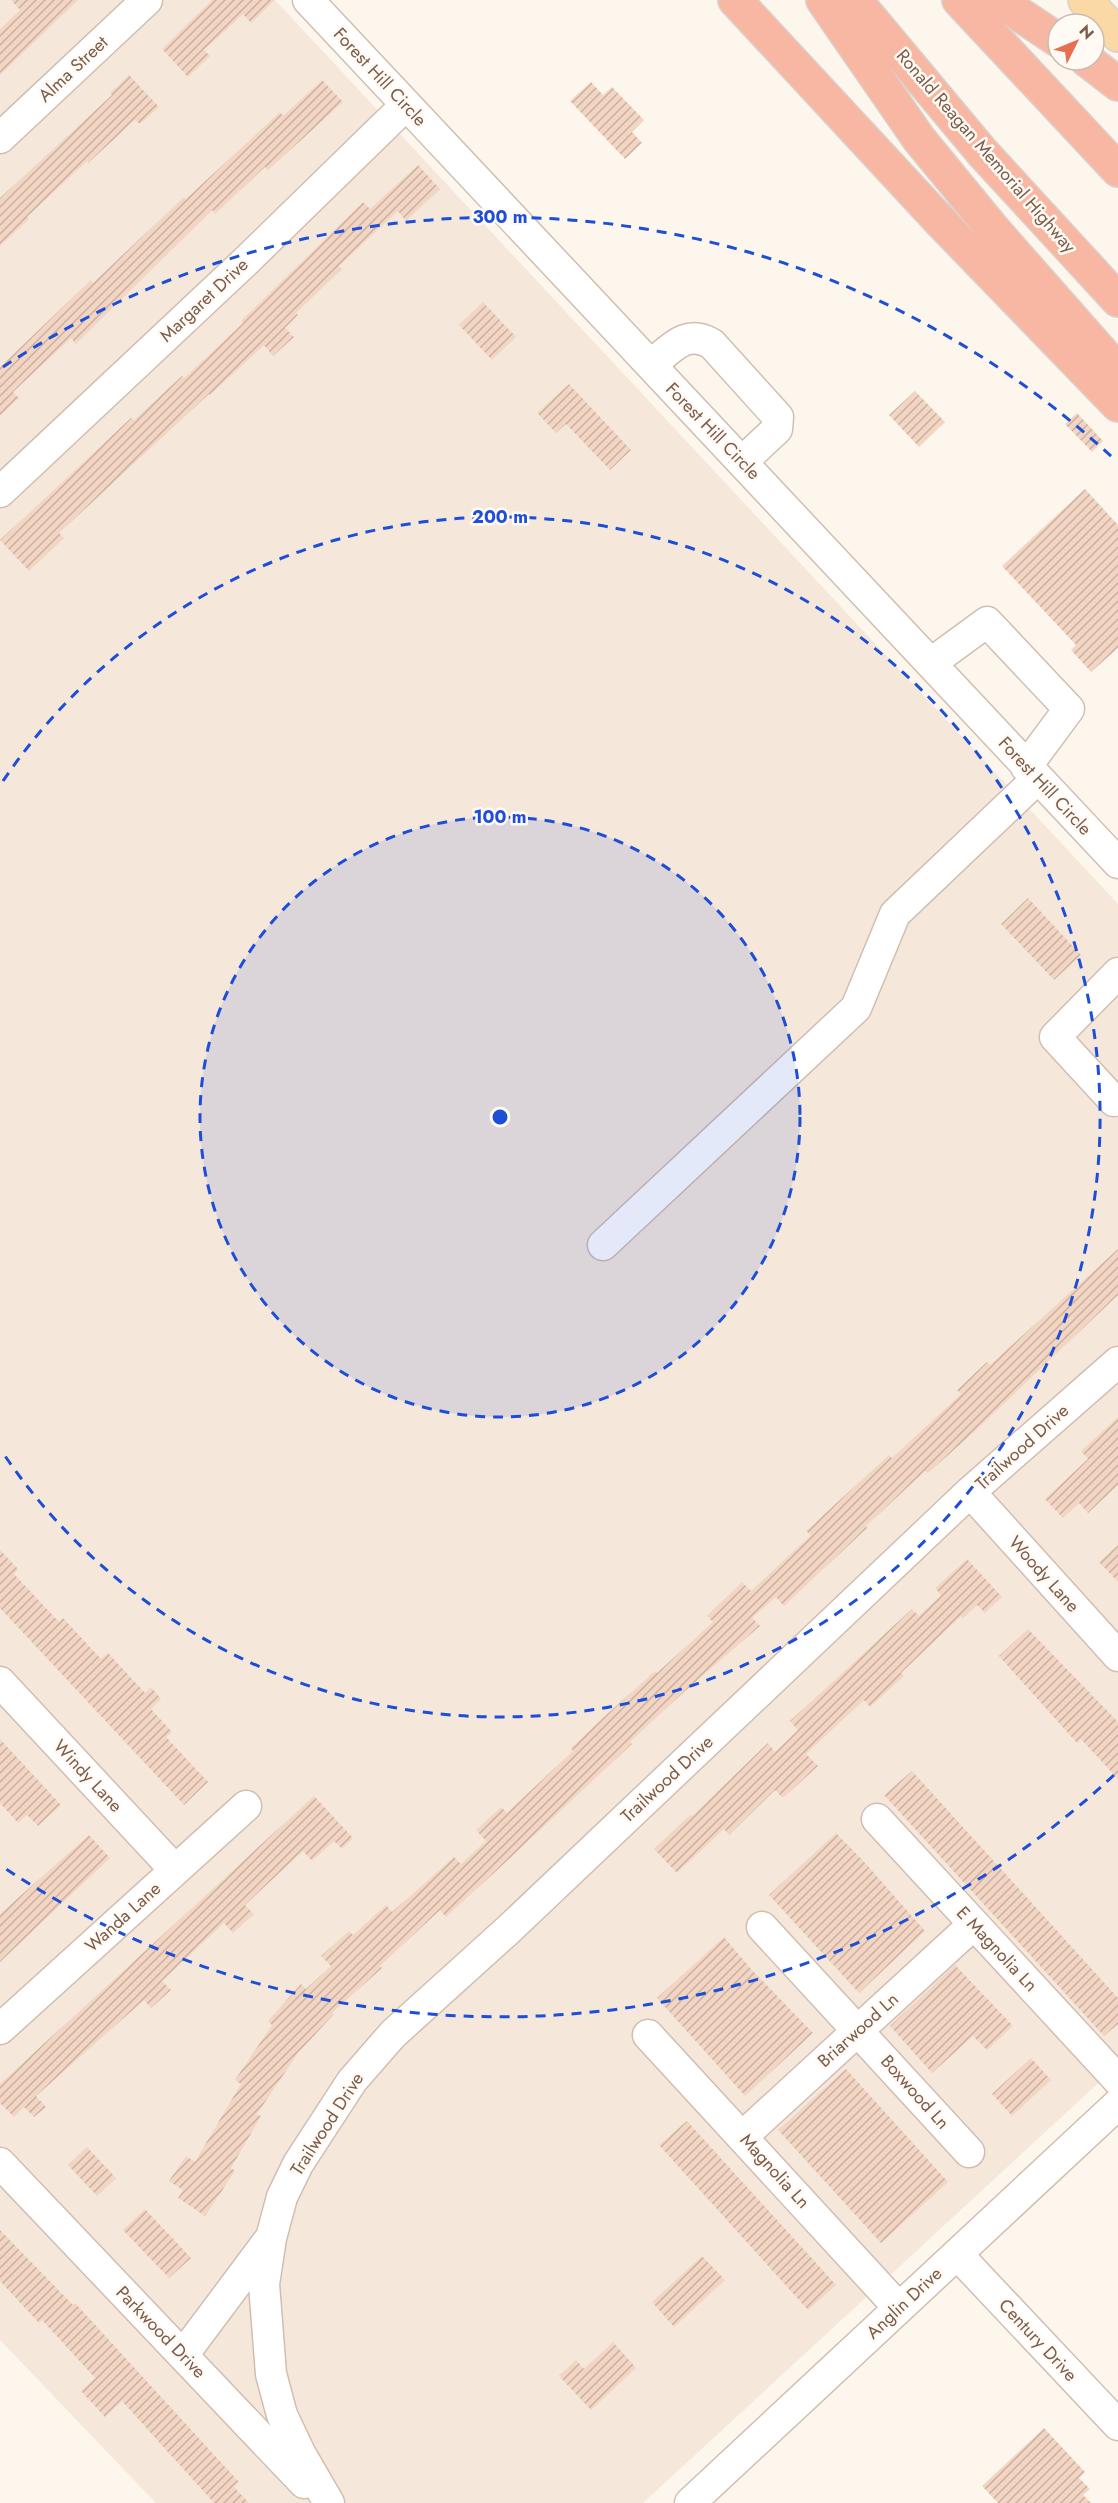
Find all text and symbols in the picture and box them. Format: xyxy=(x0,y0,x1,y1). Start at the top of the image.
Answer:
north arrow xyxy=(1046,12,1106,72)
text: N xyxy=(1074,20,1099,45)
street label: Forest Hill Circle xyxy=(327,22,433,132)
street label: Alma Street xyxy=(32,29,114,108)
street label: Ronald Reagan Memorial Highway xyxy=(890,44,1082,259)
text: 300 m xyxy=(472,204,528,230)
street label: Margaret Drive xyxy=(154,252,254,348)
street label: Forest Hill Circle xyxy=(660,376,766,486)
text: 200 m xyxy=(472,504,528,530)
street label: Forest Hill Circle xyxy=(992,731,1098,841)
text: 100 m xyxy=(473,804,527,830)
centre of rings xyxy=(490,1107,510,1127)
street label: Trailwood Drive xyxy=(969,1398,1075,1496)
street label: Woody Lane xyxy=(1003,1530,1085,1618)
street label: Trailwood Drive xyxy=(615,1729,719,1829)
street label: Windy Lane xyxy=(47,1734,129,1818)
street label: Wanda Lane xyxy=(79,1876,167,1958)
street label: E Magnolia Ln xyxy=(950,1900,1044,1998)
street label: Briarwood Ln xyxy=(812,1987,904,2073)
street label: Boxwood Ln xyxy=(874,2049,956,2135)
street label: Trailwood Drive xyxy=(284,2067,370,2181)
street label: Magnolia Ln xyxy=(734,2128,816,2214)
street label: Anglin Drive xyxy=(860,2261,948,2345)
street label: Parkwood Drive xyxy=(110,2280,212,2384)
street label: Century Drive xyxy=(993,2293,1083,2387)

